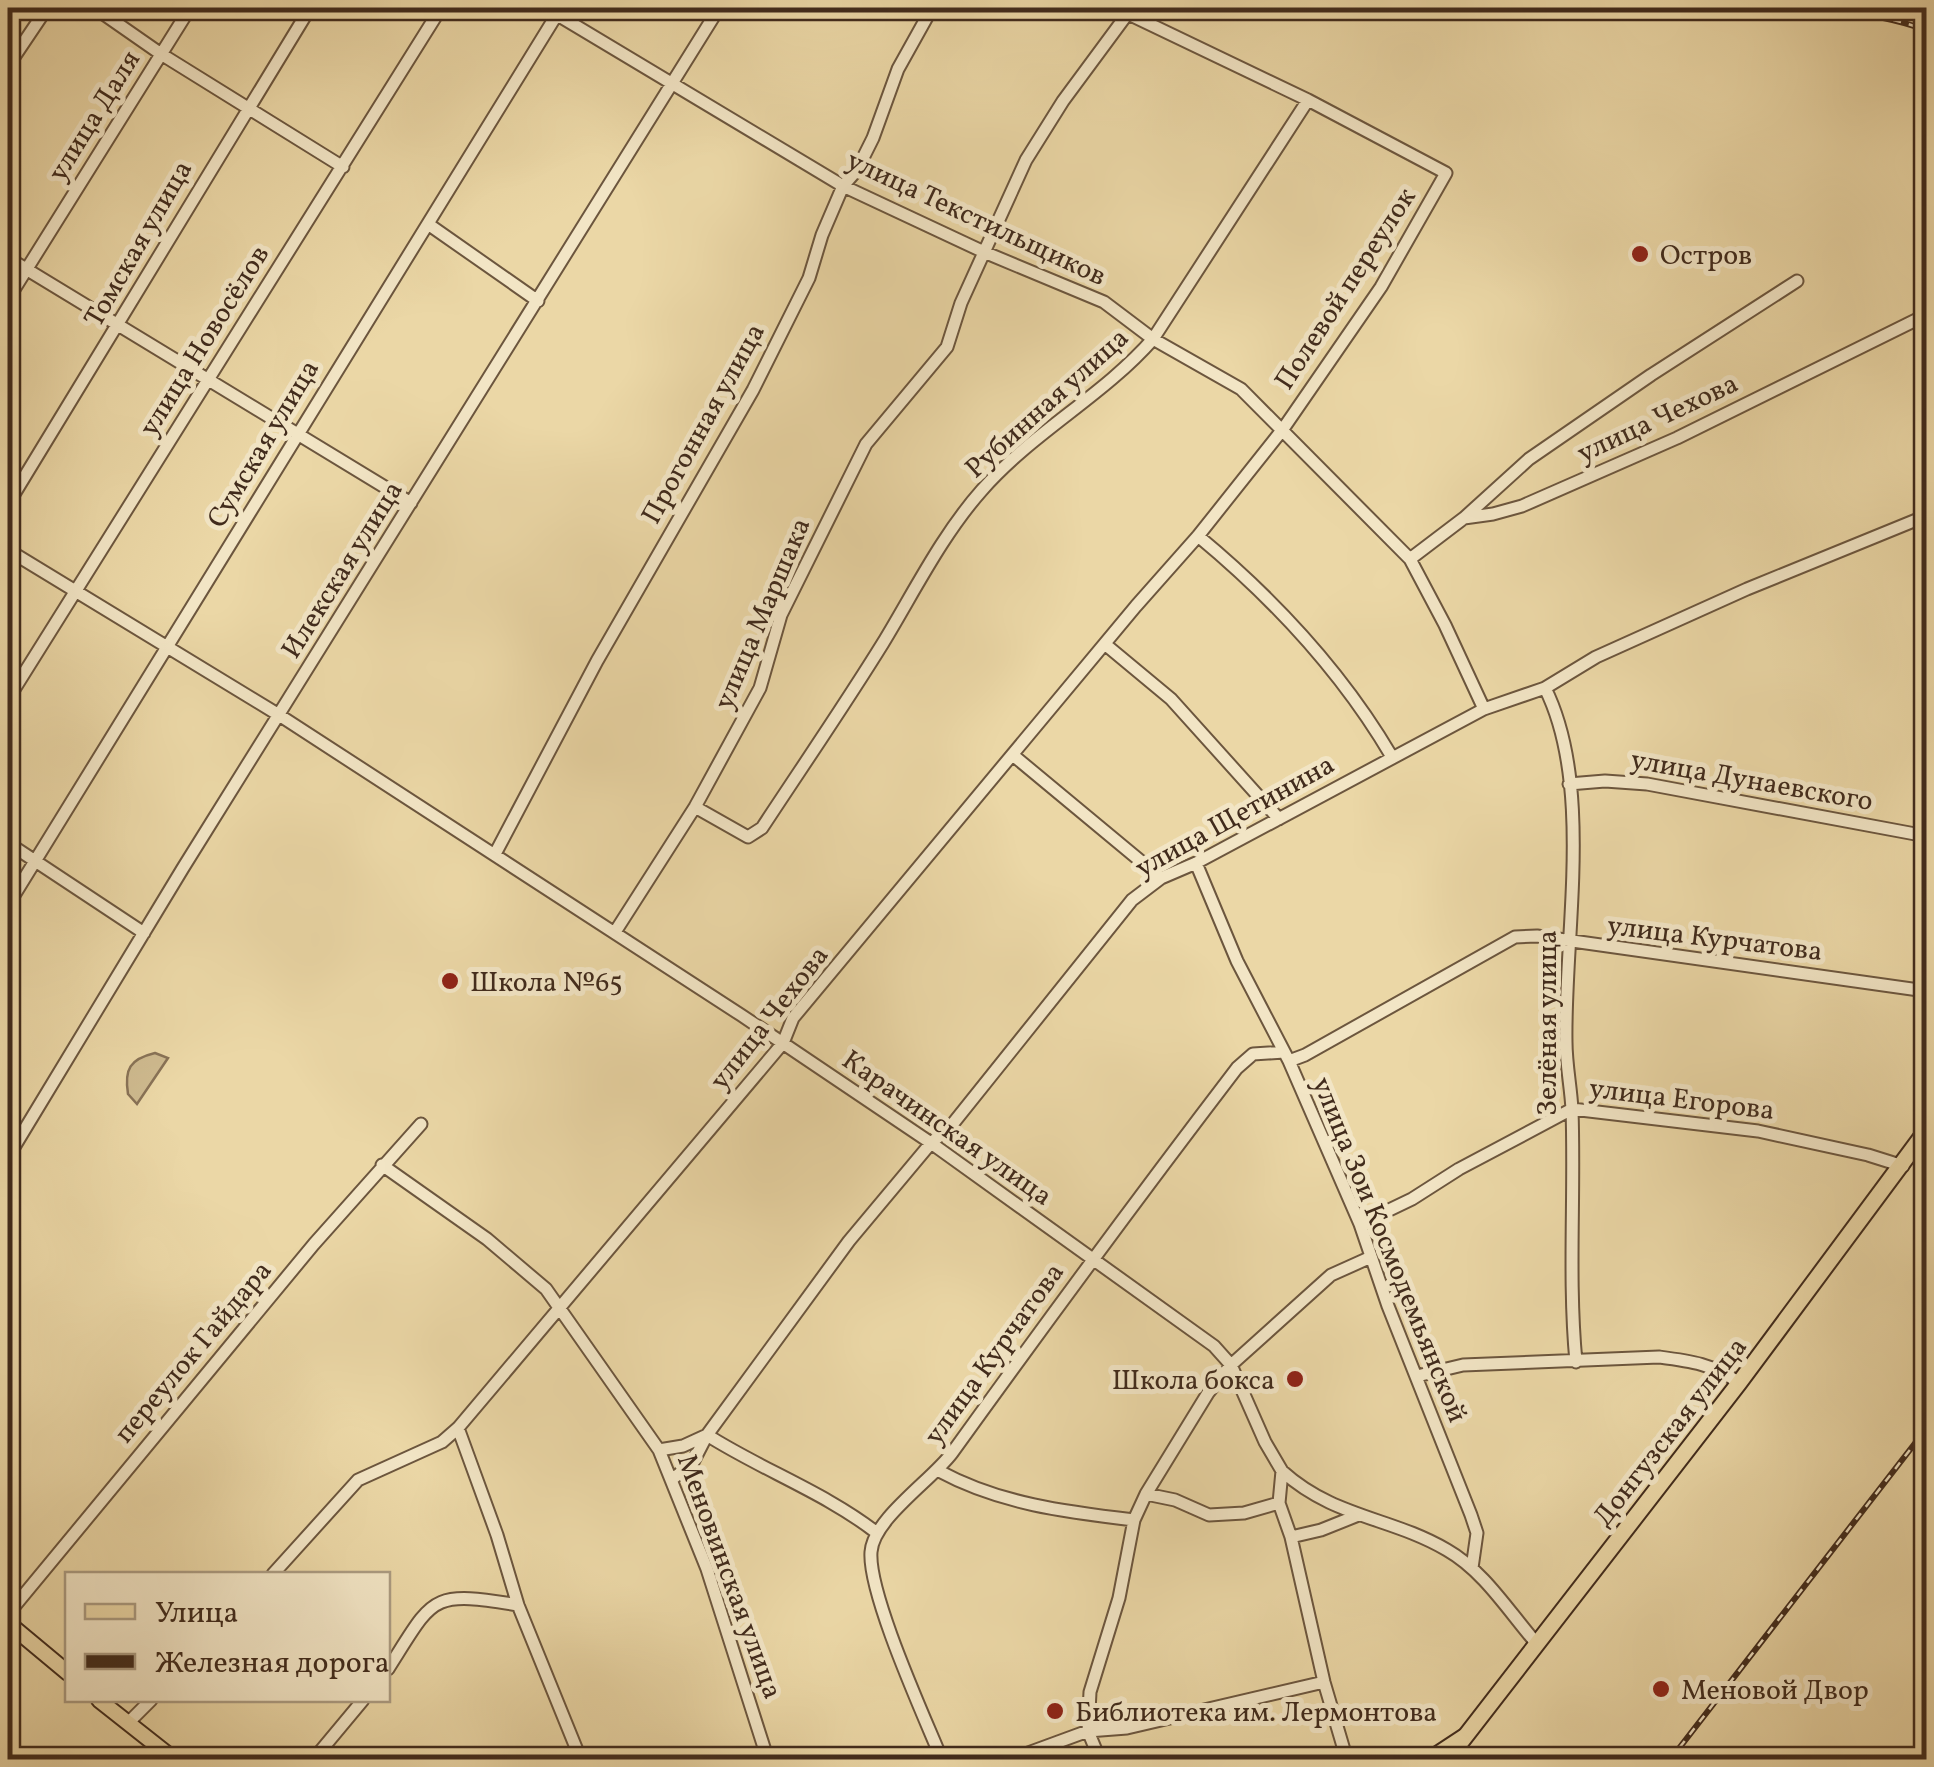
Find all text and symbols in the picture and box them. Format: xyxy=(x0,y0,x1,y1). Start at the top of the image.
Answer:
street label: улица Даля xyxy=(39,43,151,189)
street label: улица Текстильщиков xyxy=(840,142,1112,297)
street label: Томская улица xyxy=(76,154,203,335)
street label: Полевой переулок xyxy=(1266,181,1426,398)
place label: Остров xyxy=(1660,237,1752,276)
street label: улица Новосёлов xyxy=(131,238,280,444)
marker: Остров xyxy=(1629,243,1651,265)
street label: Прогонная улица xyxy=(633,317,776,532)
street label: Рубинная улица xyxy=(957,320,1138,488)
street label: Сумская улица xyxy=(199,353,330,536)
street label: улица Чехова xyxy=(1571,365,1745,474)
street label: Илекская улица xyxy=(273,474,413,667)
street label: улица Маршака xyxy=(705,512,821,716)
street label: улица Дунаевского xyxy=(1627,741,1876,822)
street label: улица Щетинина xyxy=(1128,746,1342,888)
street label: улица Курчатова xyxy=(1605,907,1825,972)
street label: Зелёная улица xyxy=(1529,930,1568,1116)
street label: улица Чехова xyxy=(701,938,839,1099)
place label: Школа №65 xyxy=(470,964,623,1003)
marker: Школа №65 xyxy=(439,970,461,992)
street label: Карачинская улица xyxy=(833,1042,1060,1216)
street label: улица Егорова xyxy=(1587,1070,1777,1131)
street label: улица Зои Космодемьянской xyxy=(1301,1071,1476,1429)
street label: переулок Гайдара xyxy=(106,1253,282,1452)
street label: улица Курчатова xyxy=(916,1255,1074,1454)
street label: Донгузская улица xyxy=(1585,1330,1757,1535)
place label: Школа бокса xyxy=(1112,1362,1275,1401)
marker: Школа бокса xyxy=(1284,1368,1306,1390)
street label: Меновинская улица xyxy=(666,1449,791,1705)
legend xyxy=(65,1572,390,1702)
text: Улица xyxy=(155,1593,238,1635)
text: Железная дорога xyxy=(155,1643,390,1685)
place label: Меновой Двор xyxy=(1681,1672,1869,1711)
marker: Меновой Двор xyxy=(1650,1678,1672,1700)
place label: Библиотека им. Лермонтова xyxy=(1075,1694,1437,1733)
marker: Библиотека им. Лермонтова xyxy=(1044,1700,1066,1722)

